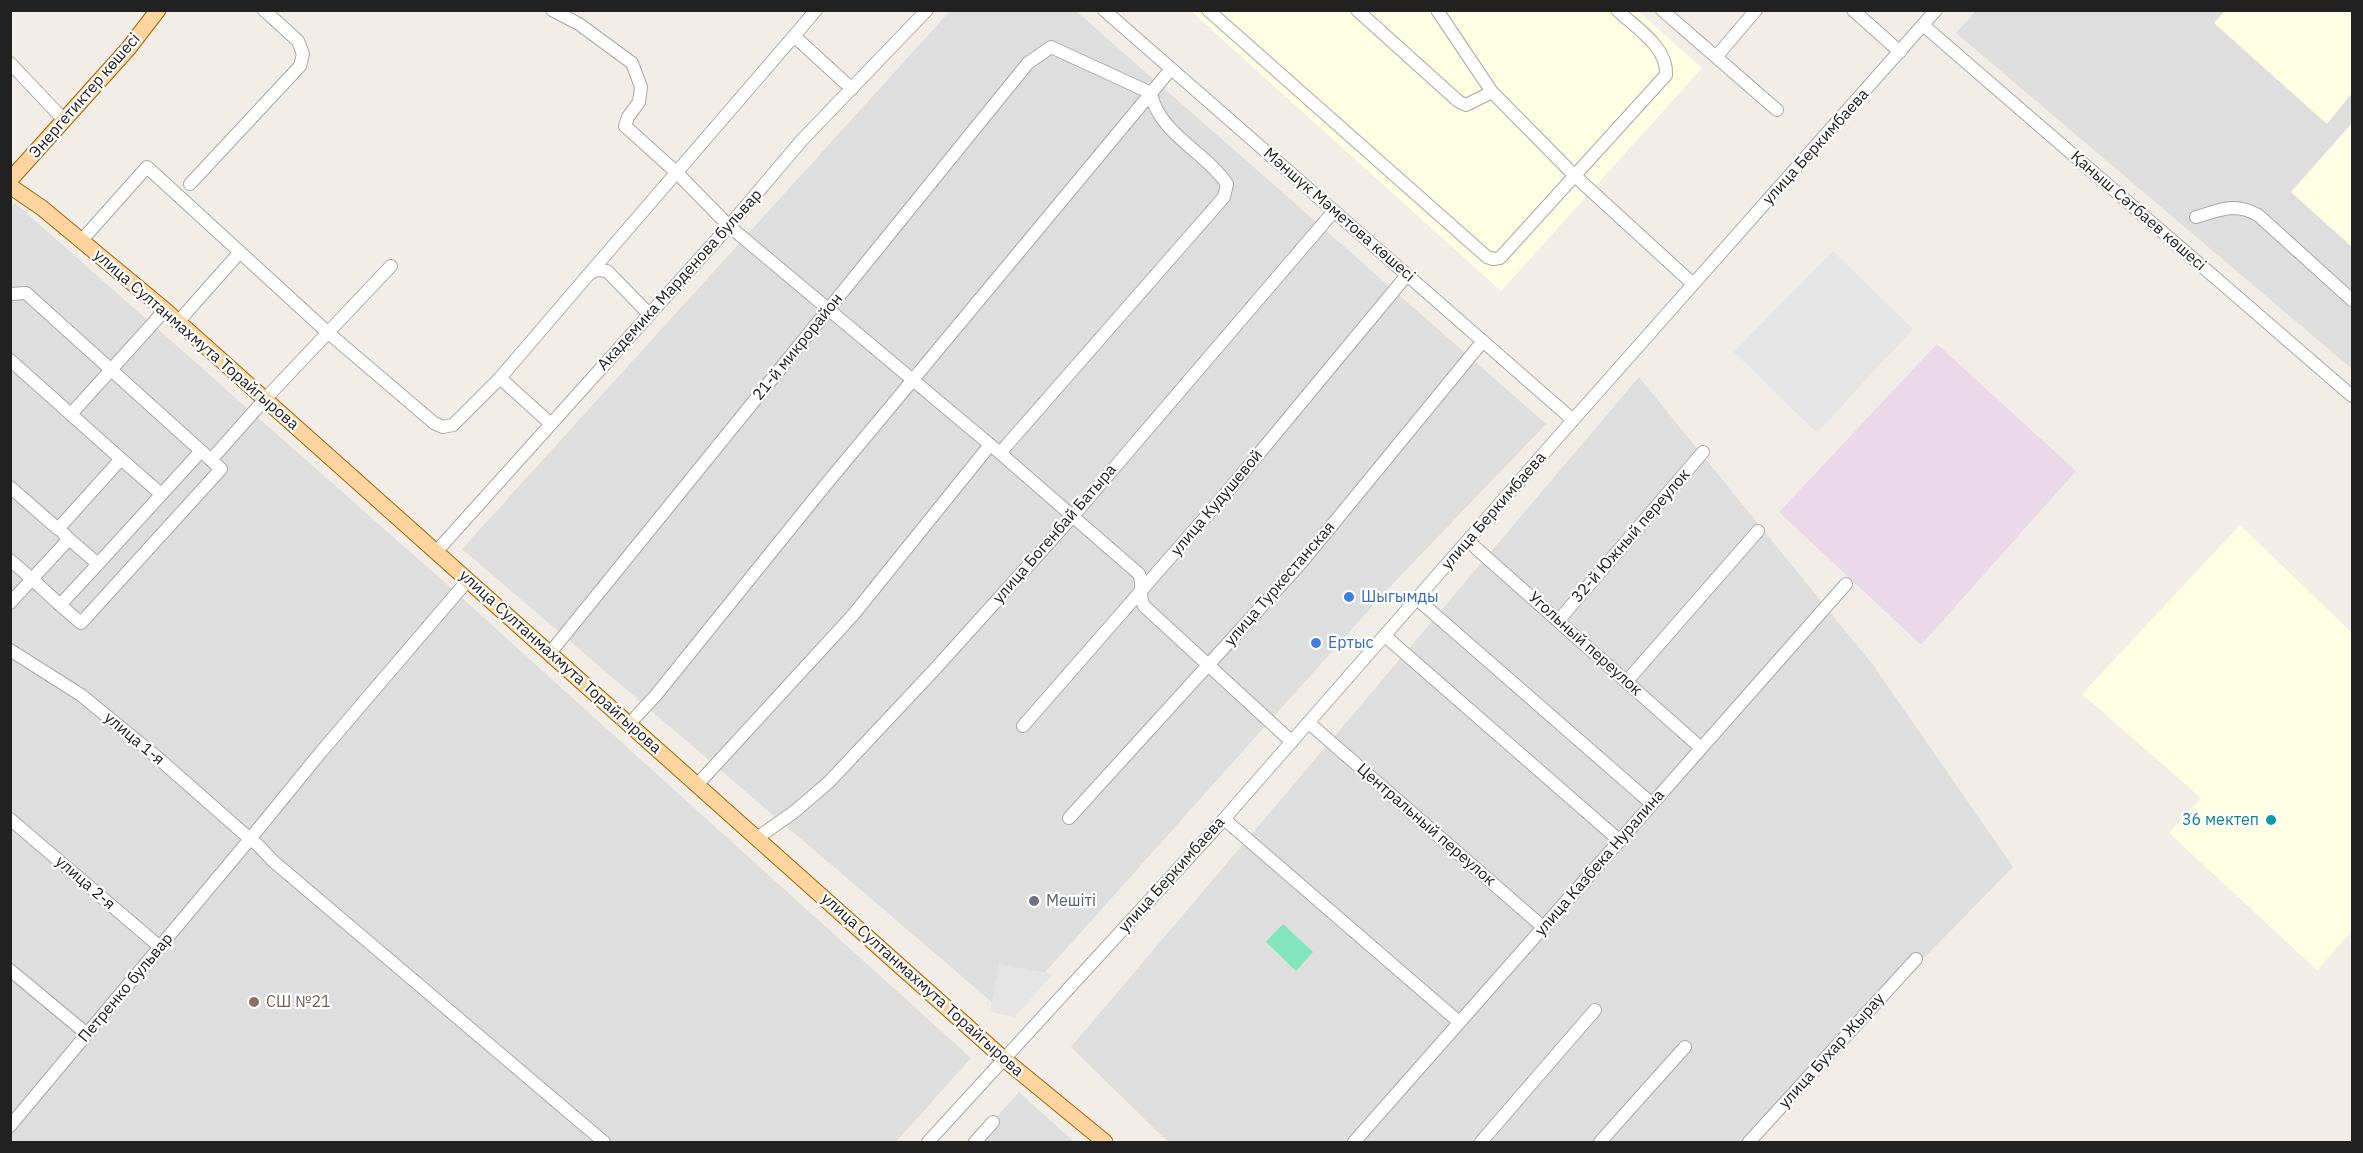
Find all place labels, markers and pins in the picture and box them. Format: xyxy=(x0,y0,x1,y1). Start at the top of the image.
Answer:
place label: Шыгымды xyxy=(1361,587,1439,607)
marker: Шыгымды xyxy=(1342,590,1356,604)
place label: Ертыс xyxy=(1328,633,1374,653)
marker: Ертыс xyxy=(1309,636,1323,650)
place label: 36 мектеп xyxy=(2182,810,2259,830)
marker: 36 мектеп xyxy=(2264,813,2278,827)
place label: Мешіті xyxy=(1046,891,1096,911)
marker: Мешіті xyxy=(1027,894,1041,908)
place label: СШ №21 xyxy=(266,992,331,1012)
marker: СШ №21 xyxy=(247,995,261,1009)

